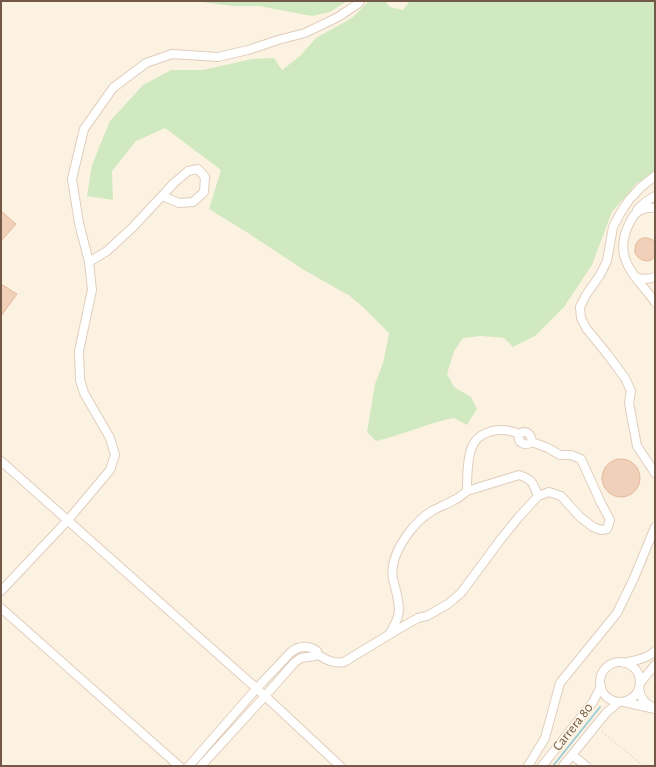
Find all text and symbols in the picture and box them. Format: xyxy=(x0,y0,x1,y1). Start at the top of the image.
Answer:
street label: Carrera 80 xyxy=(549,700,597,754)

